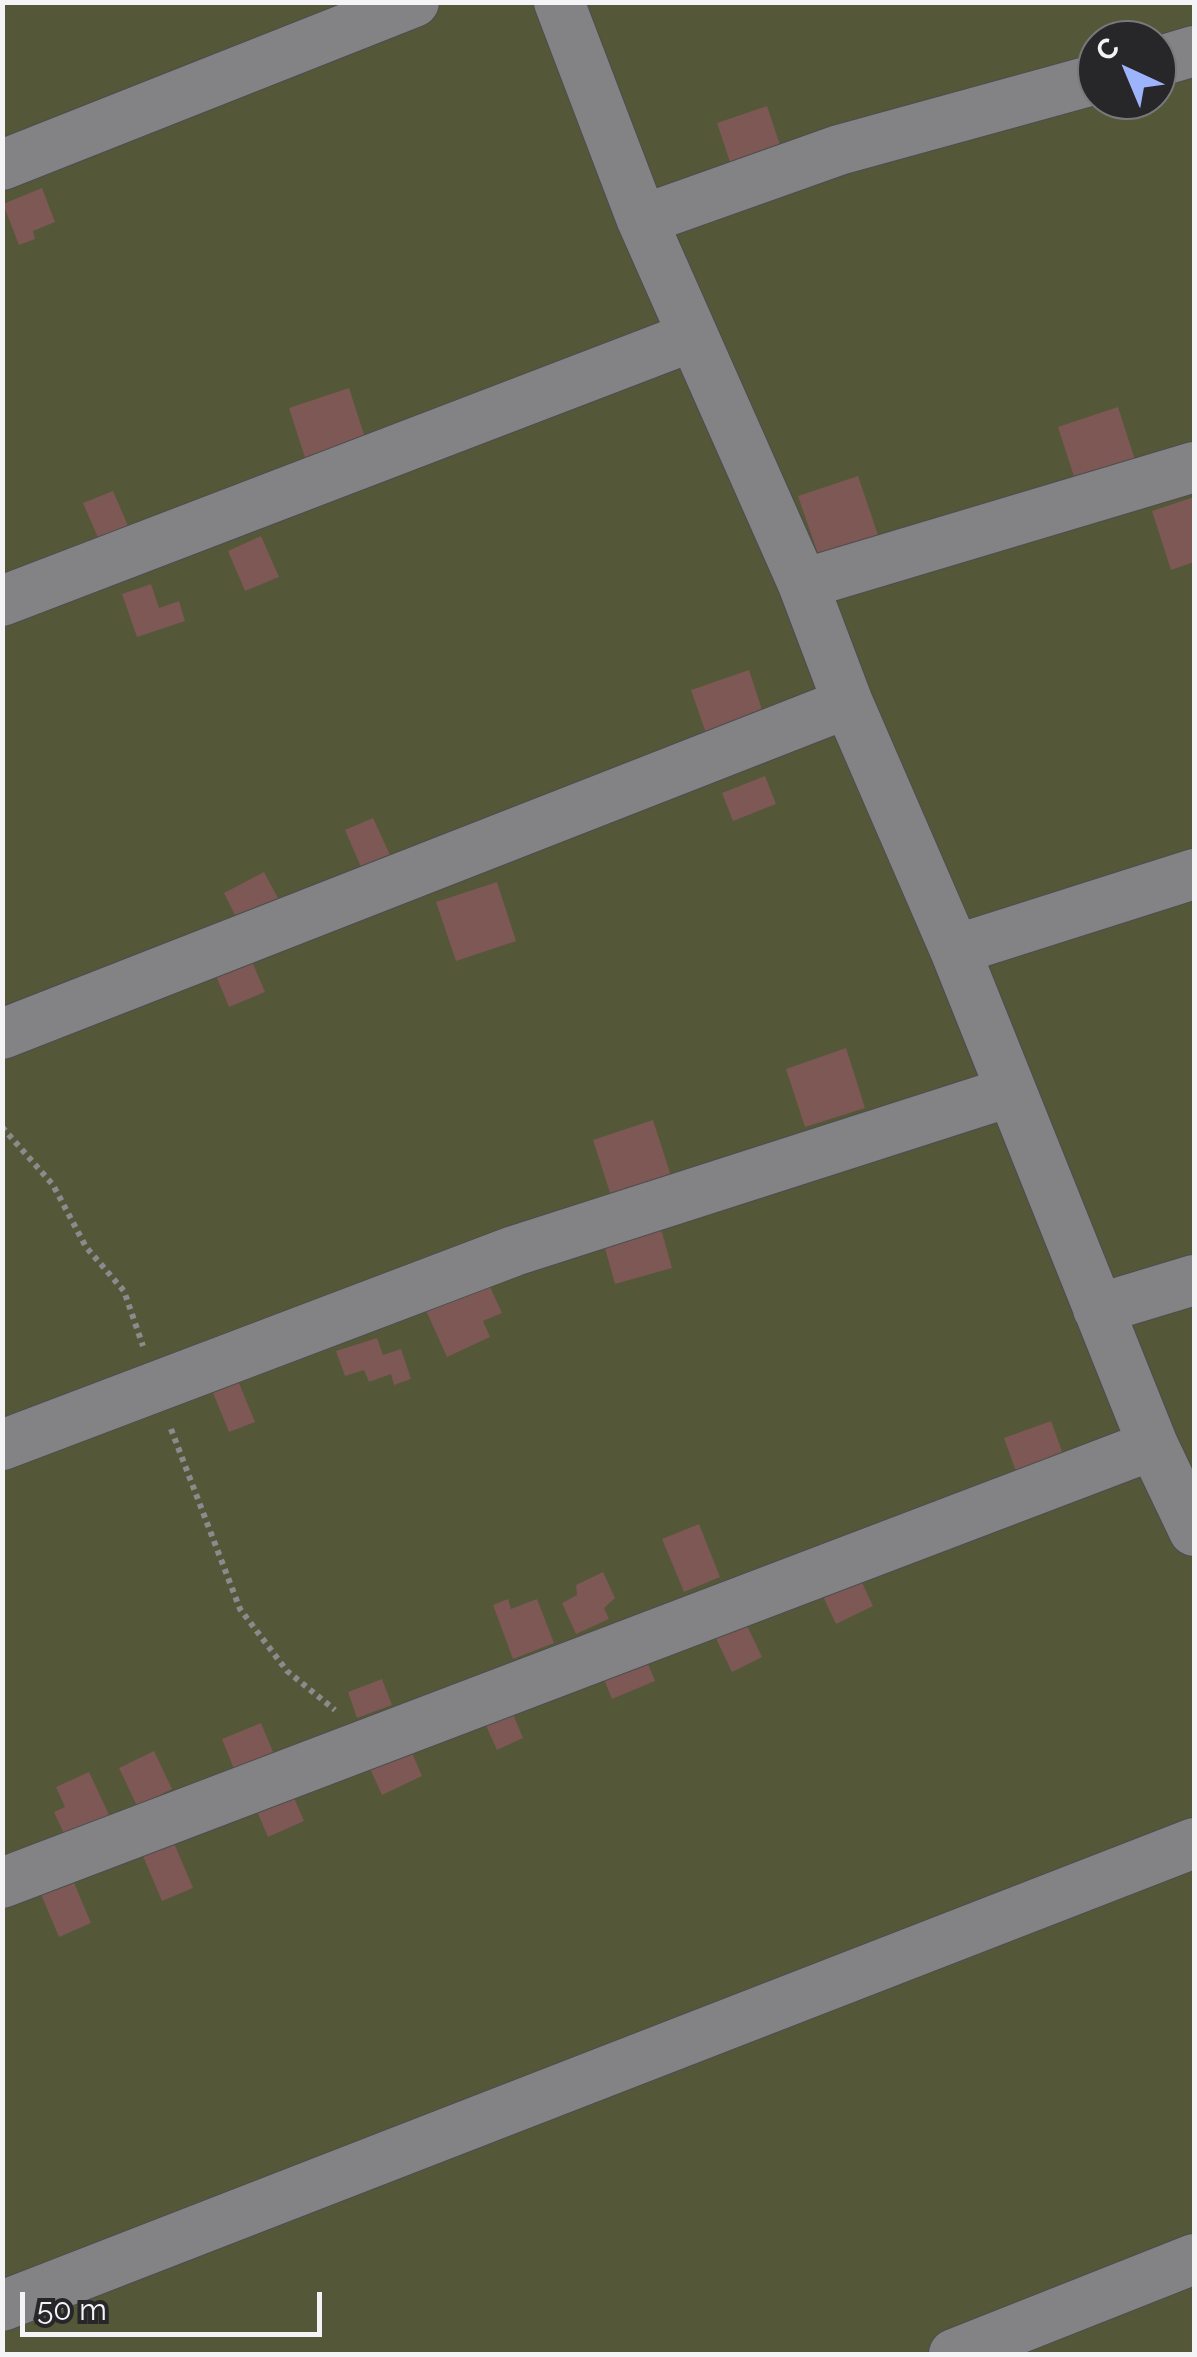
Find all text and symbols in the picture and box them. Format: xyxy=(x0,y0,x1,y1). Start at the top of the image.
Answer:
north arrow xyxy=(1077,20,1177,120)
text: С xyxy=(1089,31,1126,68)
scale bar xyxy=(25,2272,328,2334)
text: 50 m xyxy=(37,2292,107,2327)

